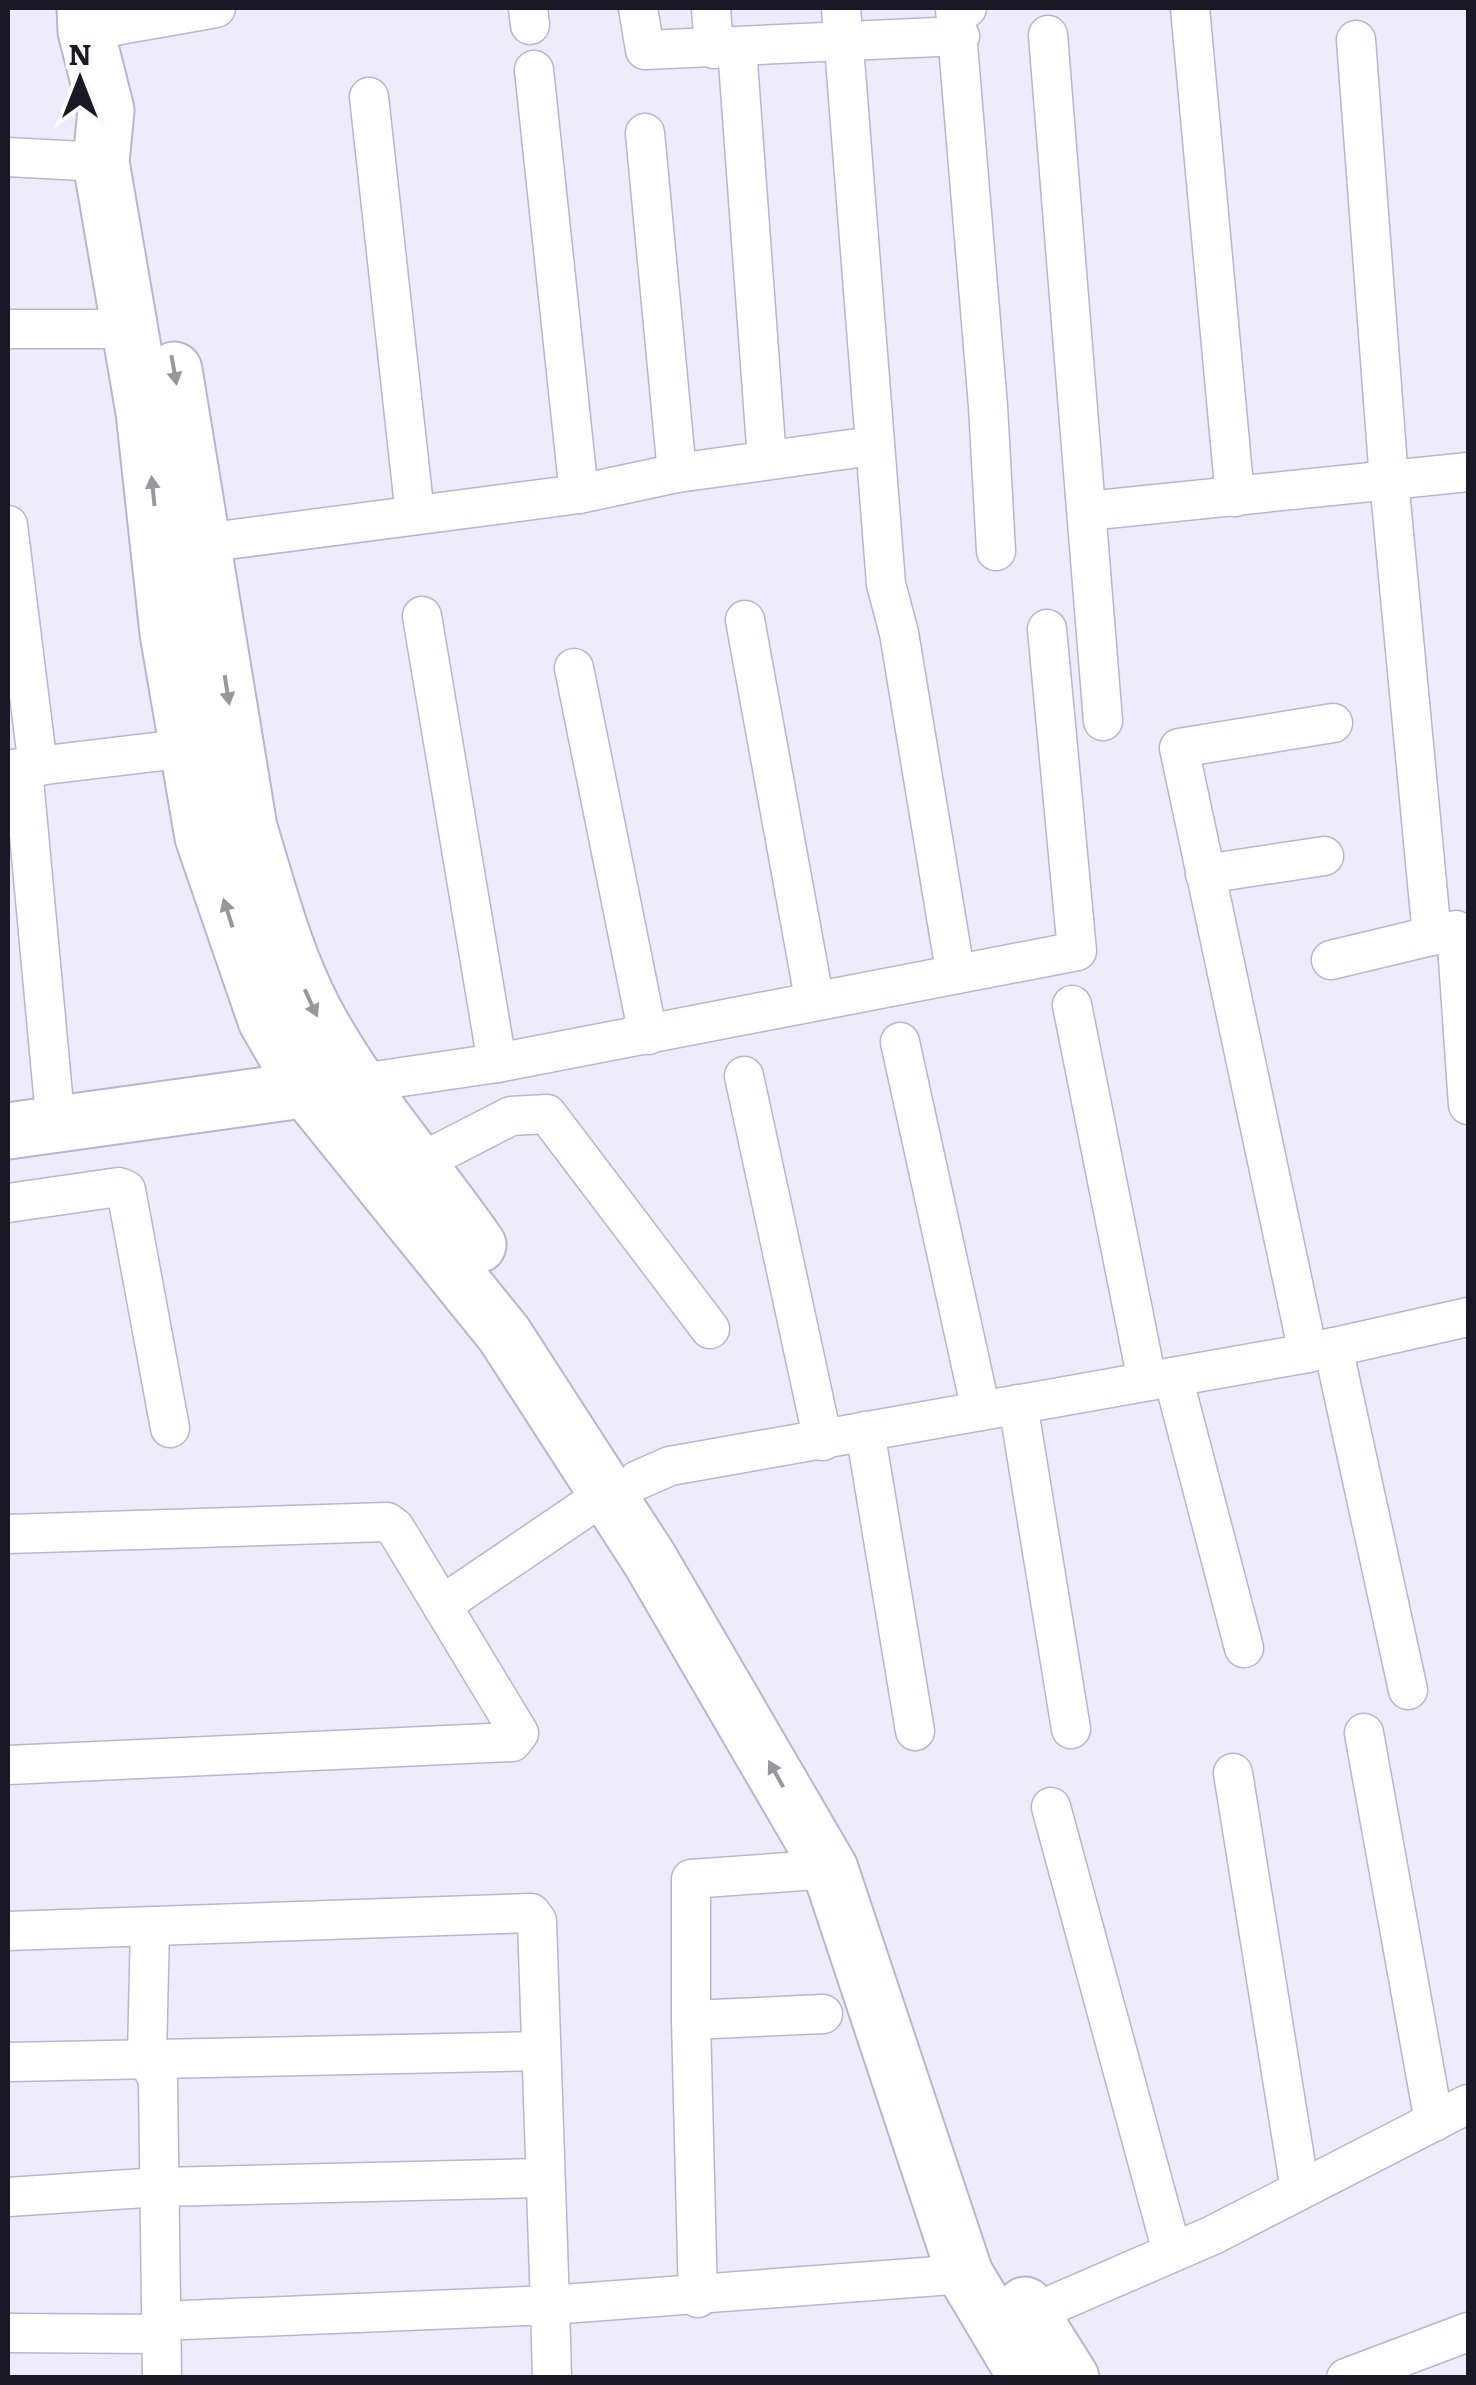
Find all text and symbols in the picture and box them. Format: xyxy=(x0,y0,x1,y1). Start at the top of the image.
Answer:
north arrow xyxy=(30,30,130,130)
text: N xyxy=(68,32,92,74)
one-way arrow xyxy=(167,354,182,386)
one-way arrow xyxy=(145,475,161,507)
one-way arrow xyxy=(220,675,235,707)
one-way arrow xyxy=(220,898,235,928)
one-way arrow xyxy=(303,988,320,1017)
one-way arrow xyxy=(767,1759,784,1788)

